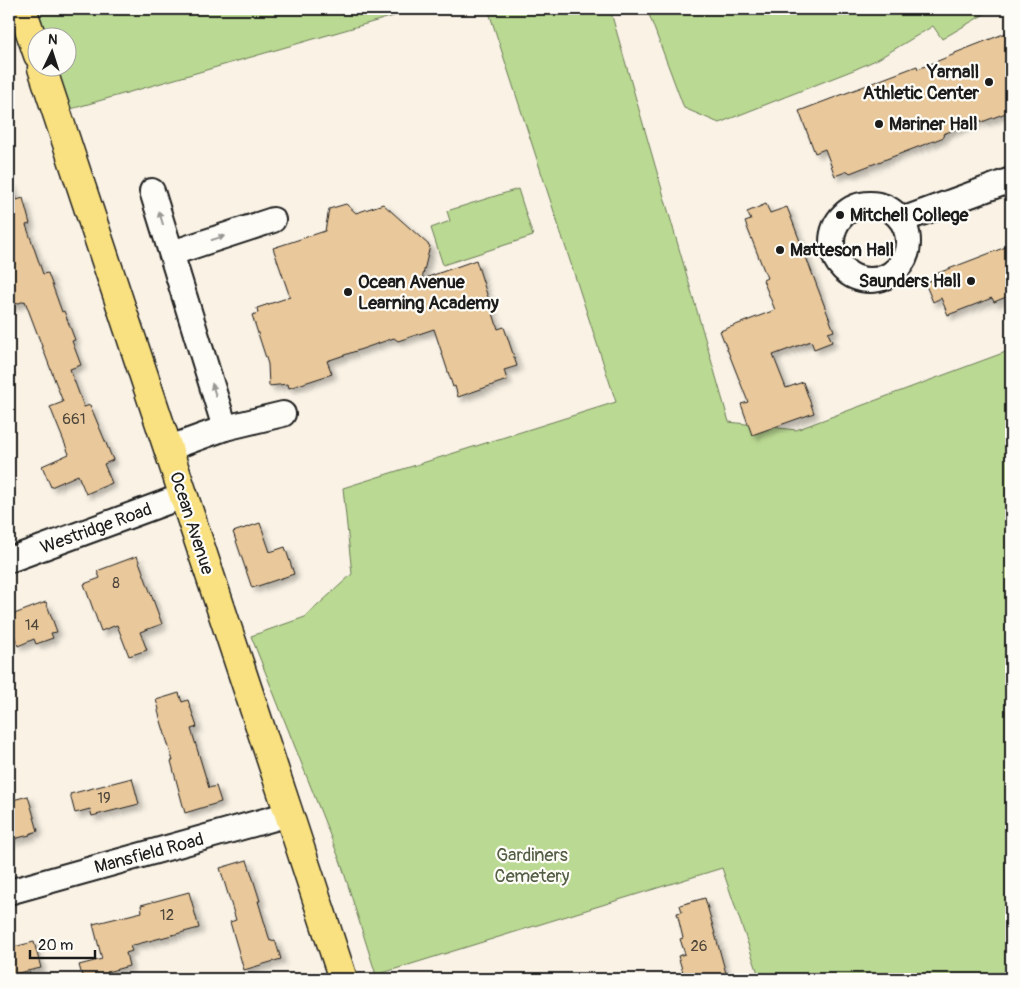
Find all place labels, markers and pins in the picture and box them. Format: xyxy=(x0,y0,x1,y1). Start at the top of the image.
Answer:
place label: Yarnall Athletic Center xyxy=(863,61,980,105)
marker: Yarnall Athletic Center xyxy=(983,76,995,88)
place label: Mariner Hall xyxy=(889,113,978,136)
marker: Mariner Hall xyxy=(873,118,885,130)
place label: Mitchell College xyxy=(850,204,970,227)
marker: Mitchell College xyxy=(834,209,846,221)
place label: Matteson Hall xyxy=(790,239,894,262)
marker: Matteson Hall xyxy=(774,244,786,256)
place label: Saunders Hall xyxy=(859,270,961,293)
place label: Ocean Avenue Learning Academy xyxy=(358,271,499,315)
marker: Saunders Hall xyxy=(965,275,977,287)
marker: Ocean Avenue Learning Academy xyxy=(342,286,354,298)

